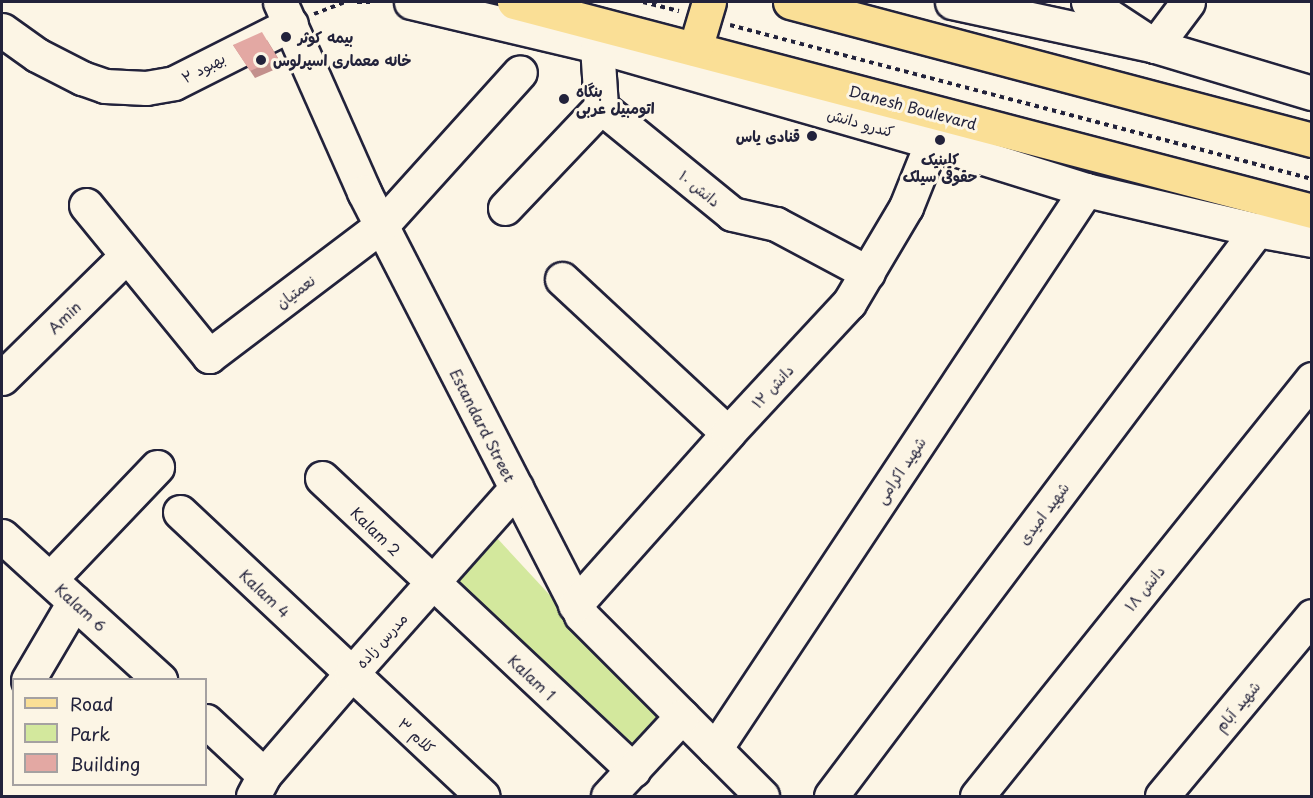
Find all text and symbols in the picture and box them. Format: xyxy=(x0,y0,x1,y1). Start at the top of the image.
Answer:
place label: بیمه کوثر xyxy=(298,28,353,46)
marker: بیمه کوثر xyxy=(279,30,293,44)
street label: بهبود ۲ xyxy=(178,48,228,86)
place label: خانه معماری اسپرلوس xyxy=(273,51,411,69)
marker: خانه معماری اسپرلوس xyxy=(254,53,268,67)
place label: بنگاه اتومبیل عربی xyxy=(576,81,655,116)
street label: Danesh Boulevard xyxy=(847,81,979,133)
marker: بنگاه اتومبیل عربی xyxy=(557,92,571,106)
street label: کندرو دانش xyxy=(825,104,897,140)
place label: قنادی یاس xyxy=(736,127,800,145)
marker: قنادی یاس xyxy=(805,129,819,143)
marker: کلینیک حقوقی سیلک xyxy=(933,133,947,147)
place label: کلینیک حقوقی سیلک xyxy=(903,149,977,184)
street label: دانش ۱۰ xyxy=(676,166,724,210)
street label: نعمتیان xyxy=(272,270,318,312)
street label: Amin xyxy=(44,297,84,337)
street label: دانش ۱۲ xyxy=(747,360,797,412)
street label: Estandard Street xyxy=(447,366,519,484)
street label: شهید اکرامی xyxy=(871,433,929,507)
street label: شهید امیدی xyxy=(1014,478,1072,548)
street label: Kalam 2 xyxy=(347,503,405,559)
street label: دانش ۱۸ xyxy=(1120,562,1168,614)
street label: Kalam 4 xyxy=(236,565,294,621)
street label: Kalam 6 xyxy=(52,579,110,635)
street label: مدرس زاده xyxy=(352,609,410,671)
street label: Kalam 1 xyxy=(504,650,560,704)
street label: شهید آبام xyxy=(1211,677,1263,735)
legend xyxy=(12,678,207,786)
text: Road xyxy=(70,690,114,717)
street label: کلام ۳ xyxy=(395,713,439,757)
text: Park xyxy=(70,720,110,747)
text: Building xyxy=(70,750,140,777)

